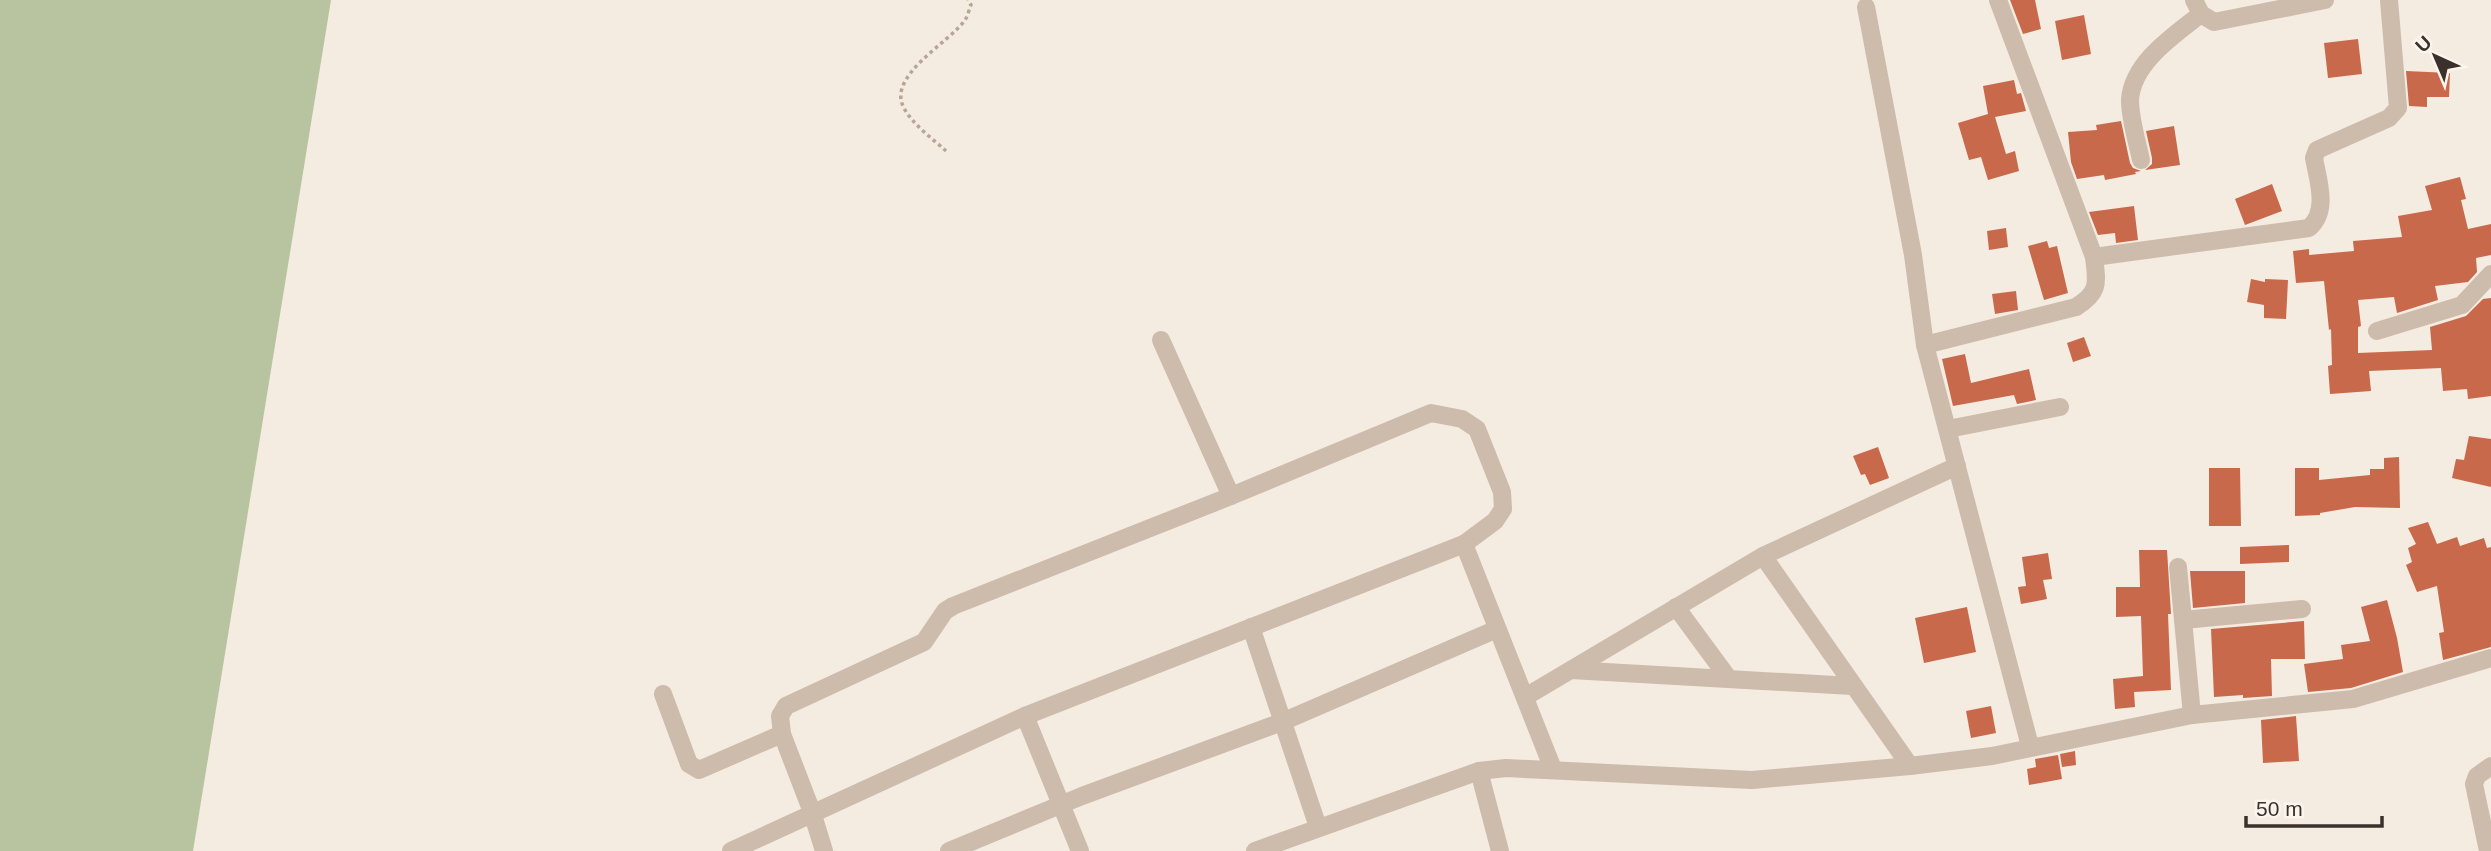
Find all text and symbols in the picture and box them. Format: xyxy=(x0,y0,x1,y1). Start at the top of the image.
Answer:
north arrow xyxy=(2400,21,2470,91)
text: U xyxy=(2411,32,2436,56)
scale bar xyxy=(2246,784,2382,828)
text: 50 m xyxy=(2256,797,2303,820)

